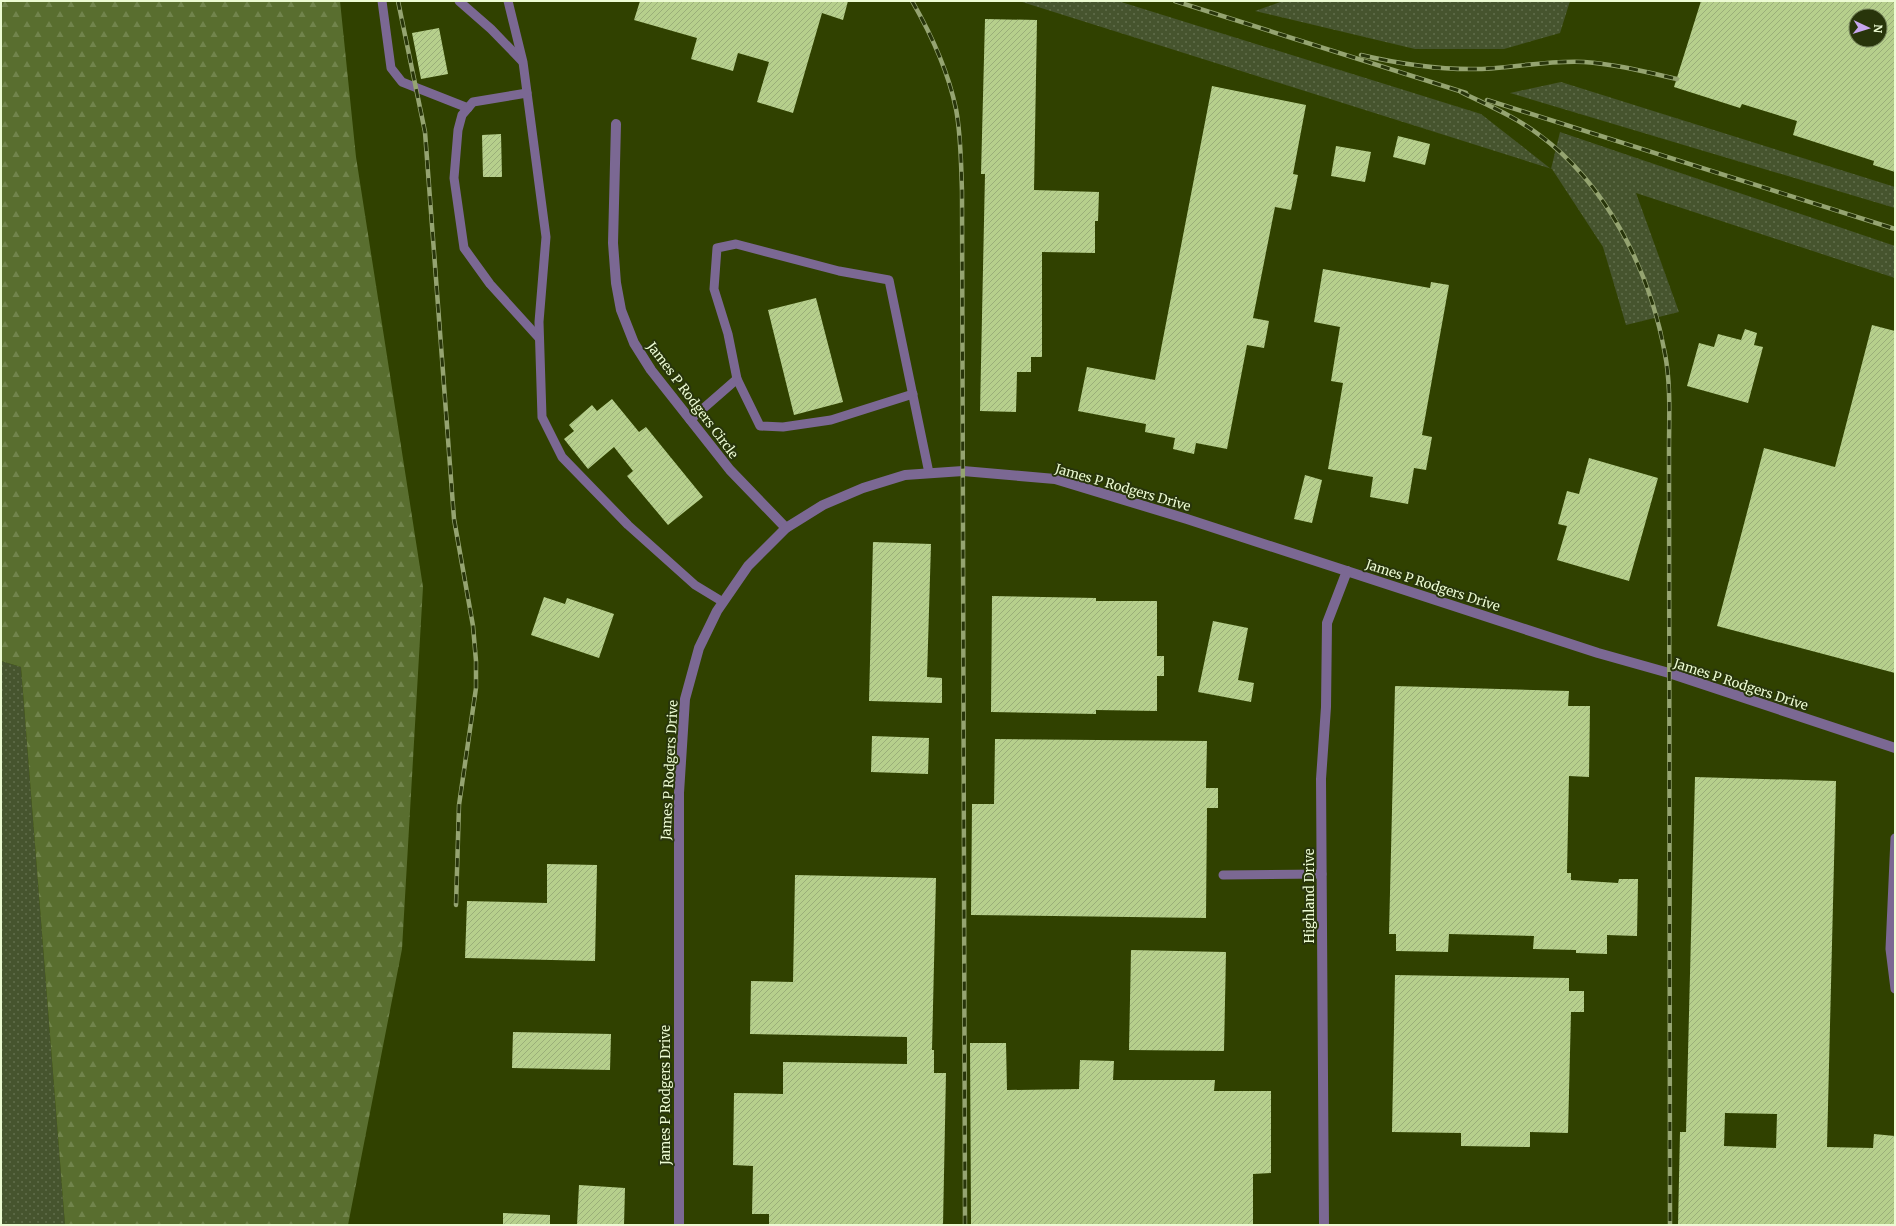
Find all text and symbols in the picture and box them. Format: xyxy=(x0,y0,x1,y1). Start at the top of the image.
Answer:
north arrow xyxy=(1848,8,1888,48)
text: N xyxy=(1871,24,1885,34)
street label: James P Rodgers Circle xyxy=(643,338,742,462)
street label: James P Rodgers Drive xyxy=(1052,460,1193,515)
street label: James P Rodgers Drive xyxy=(1363,555,1502,615)
street label: James P Rodgers Drive xyxy=(1671,654,1810,714)
street label: James P Rodgers Drive xyxy=(657,699,682,841)
street label: Highland Drive xyxy=(1301,848,1318,943)
street label: James P Rodgers Drive xyxy=(657,1025,674,1166)

